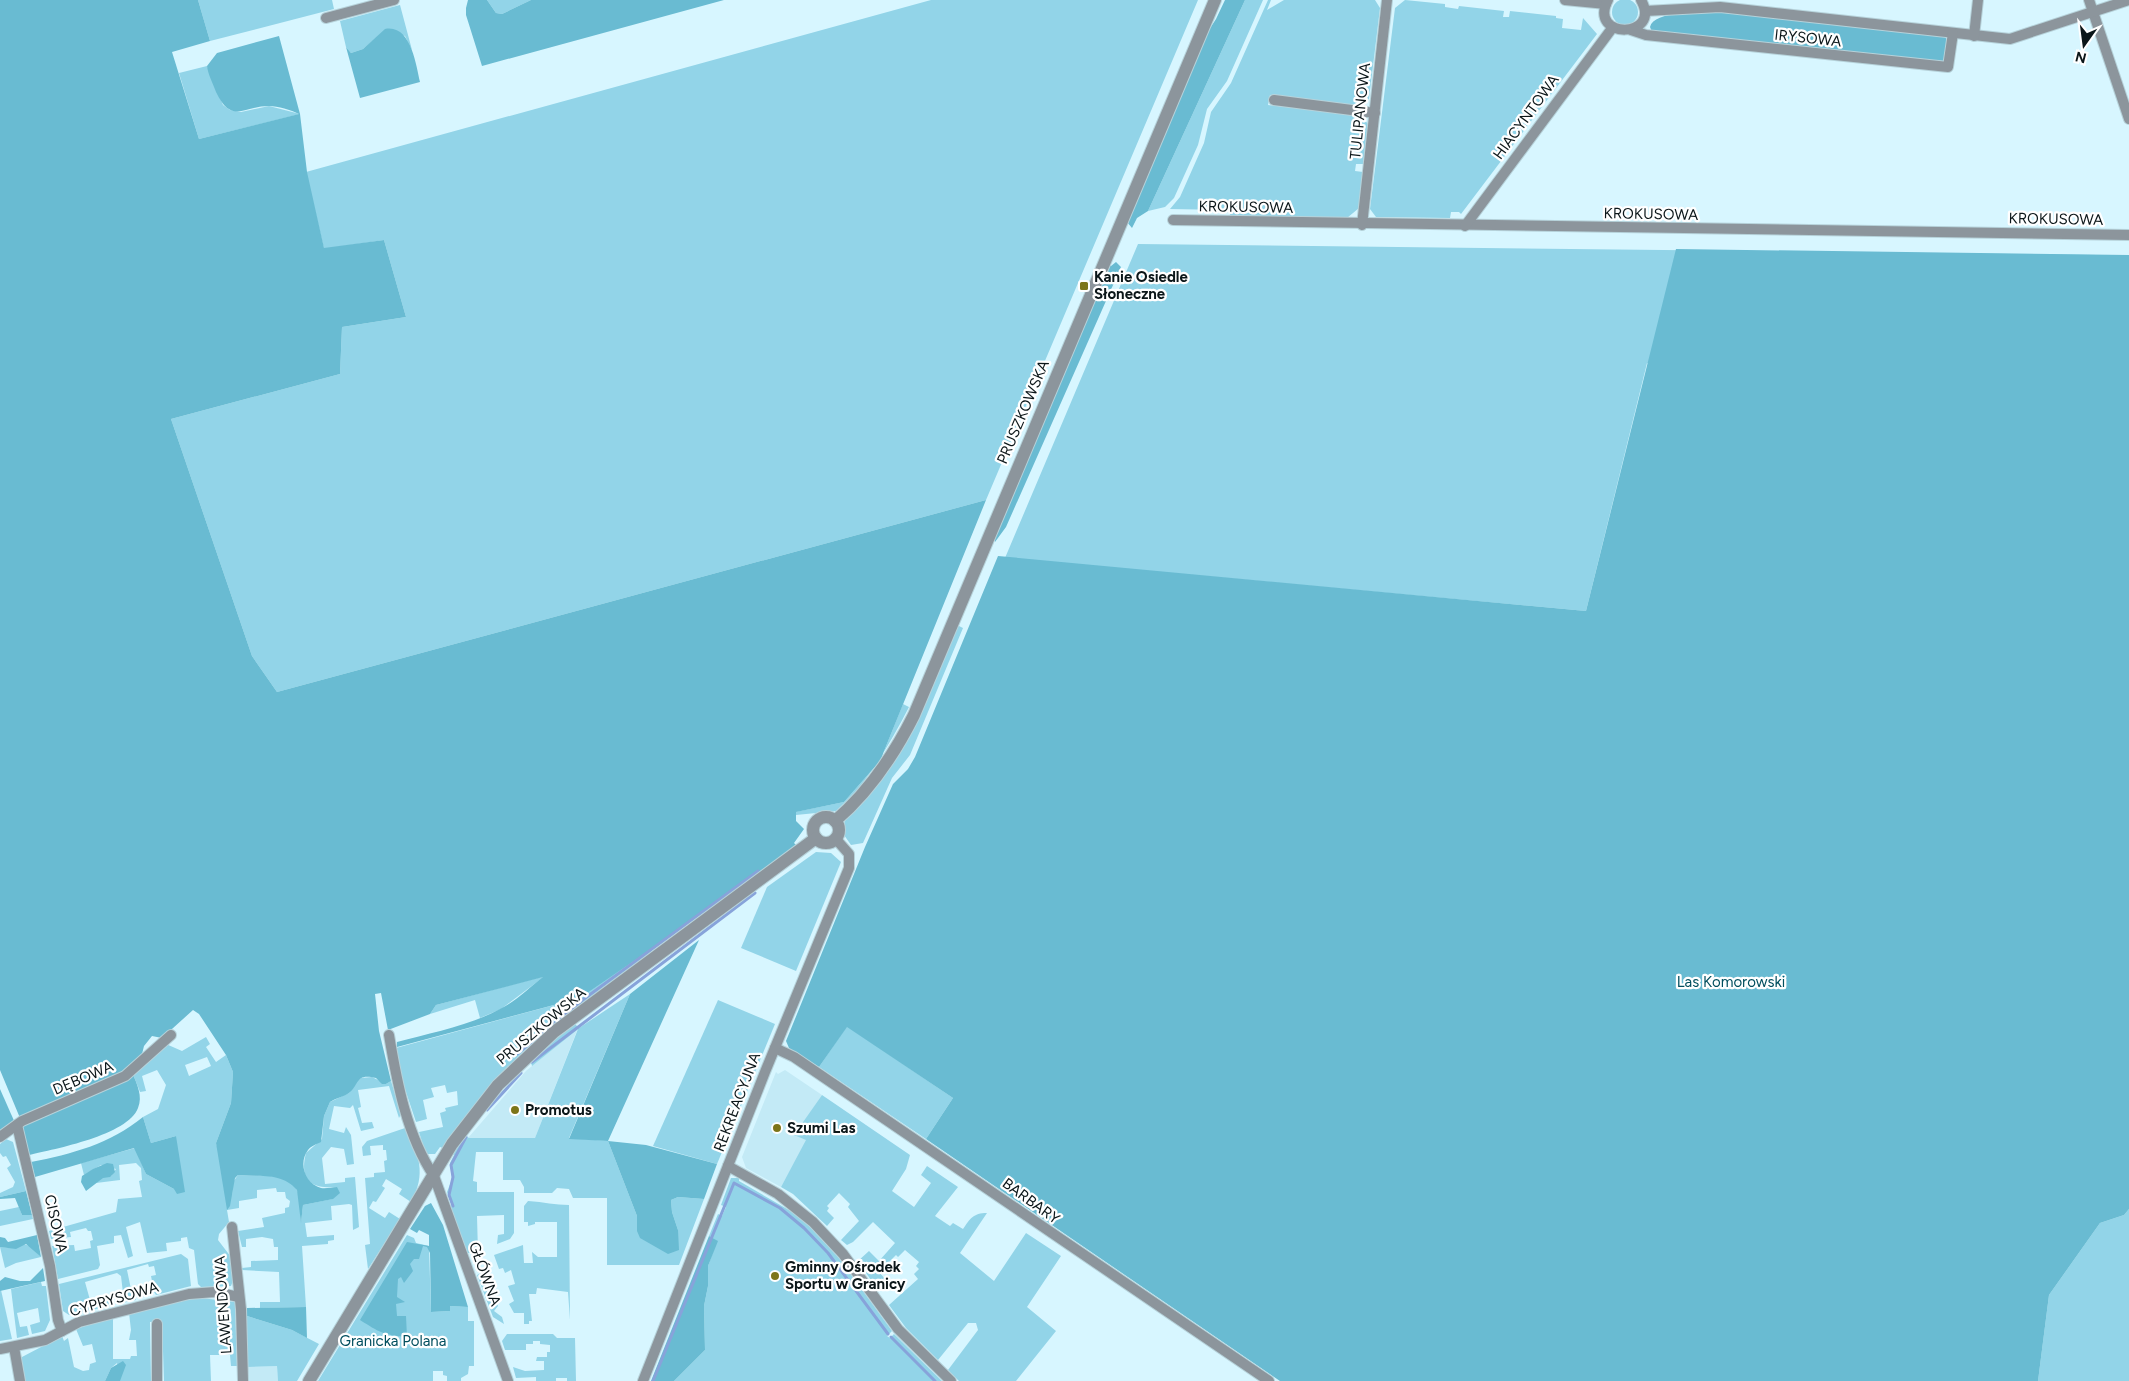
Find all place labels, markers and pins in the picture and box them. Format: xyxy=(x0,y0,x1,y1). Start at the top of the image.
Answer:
place label: Kanie Osiedle Słoneczne xyxy=(1094,268,1189,303)
marker: Kanie Osiedle Słoneczne xyxy=(1078,280,1090,292)
place label: Promotus xyxy=(525,1101,592,1119)
marker: Promotus xyxy=(509,1104,521,1116)
place label: Szumi Las xyxy=(787,1119,855,1137)
marker: Szumi Las xyxy=(771,1122,783,1134)
place label: Gminny Ośrodek Sportu w Granicy xyxy=(785,1258,906,1293)
marker: Gminny Ośrodek Sportu w Granicy xyxy=(769,1270,781,1282)

